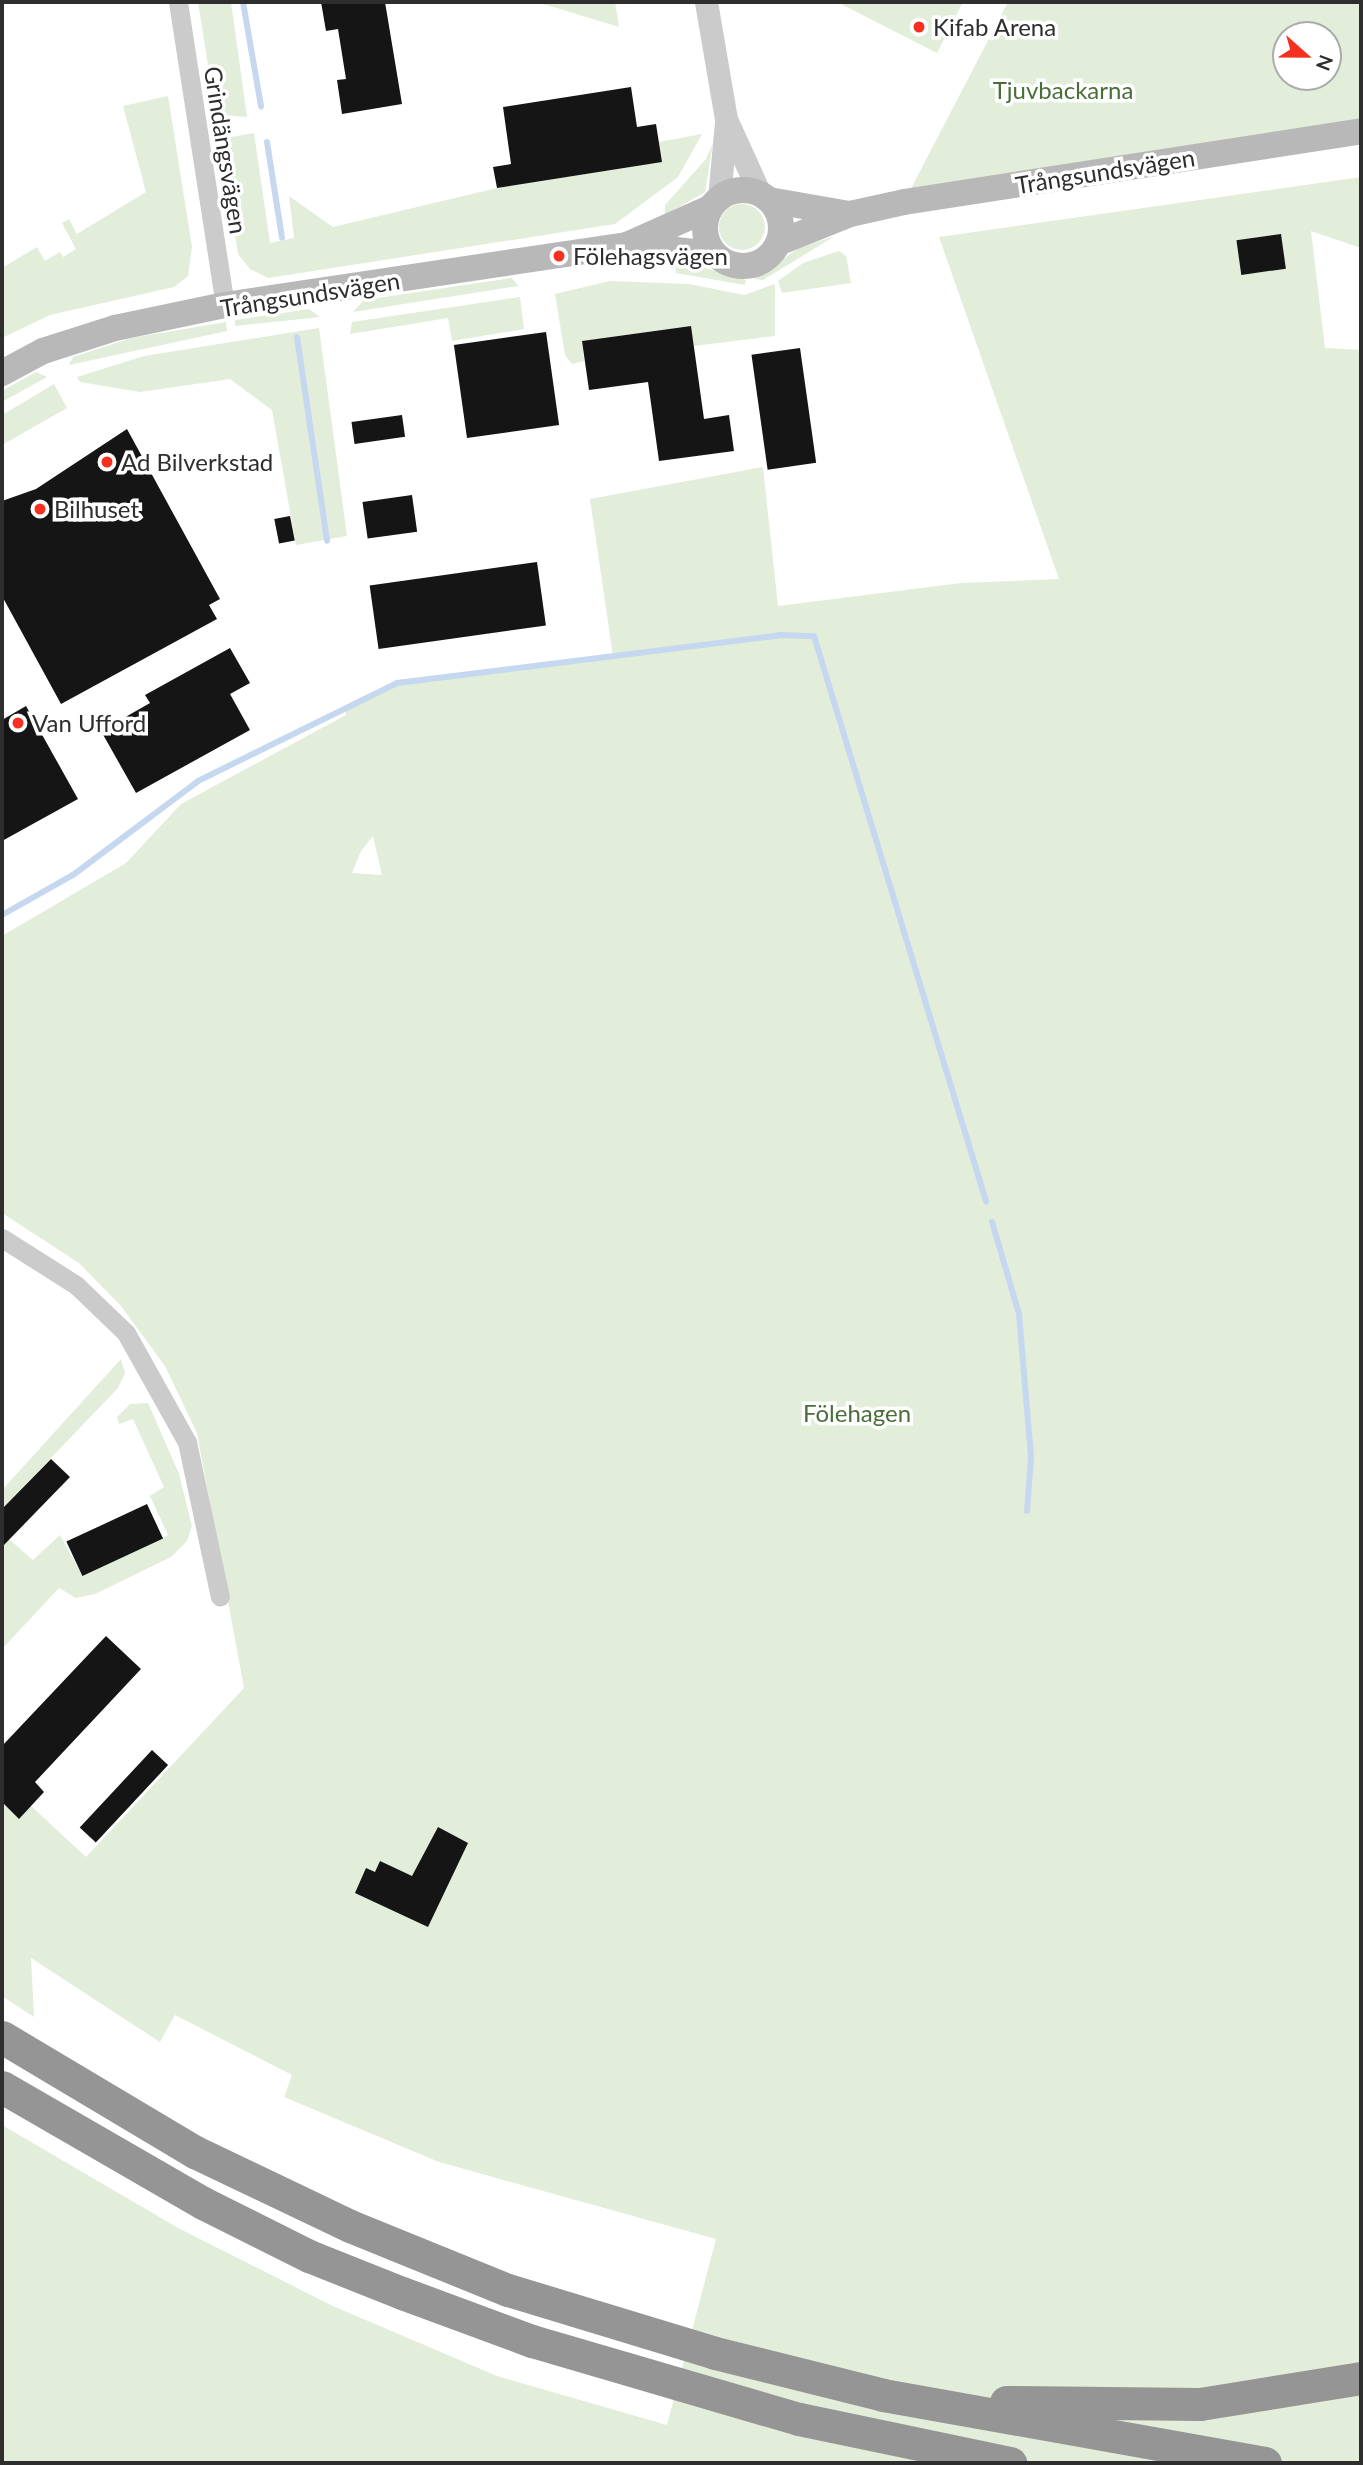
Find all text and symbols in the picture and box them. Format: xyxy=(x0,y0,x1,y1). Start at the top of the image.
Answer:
place label: Kifab Arena xyxy=(933,13,1057,41)
marker: Kifab Arena xyxy=(911,19,927,35)
north arrow xyxy=(1272,21,1342,91)
text: N xyxy=(1312,52,1339,74)
street label: Grindängsvägen xyxy=(199,64,253,236)
park label: Tjuvbackarna xyxy=(993,76,1133,104)
street label: Trångsundsvägen xyxy=(1013,143,1197,199)
place label: Fölehagsvägen xyxy=(573,242,728,270)
marker: Fölehagsvägen xyxy=(551,248,567,264)
street label: Trångsundsvägen xyxy=(218,266,402,322)
place label: Ad Bilverkstad xyxy=(121,448,273,476)
marker: Ad Bilverkstad xyxy=(99,454,115,470)
place label: Bilhuset xyxy=(54,495,139,523)
marker: Bilhuset xyxy=(32,501,48,517)
place label: Van Ufford xyxy=(32,709,146,737)
marker: Van Ufford xyxy=(10,715,26,731)
park label: Fölehagen xyxy=(803,1399,911,1427)

